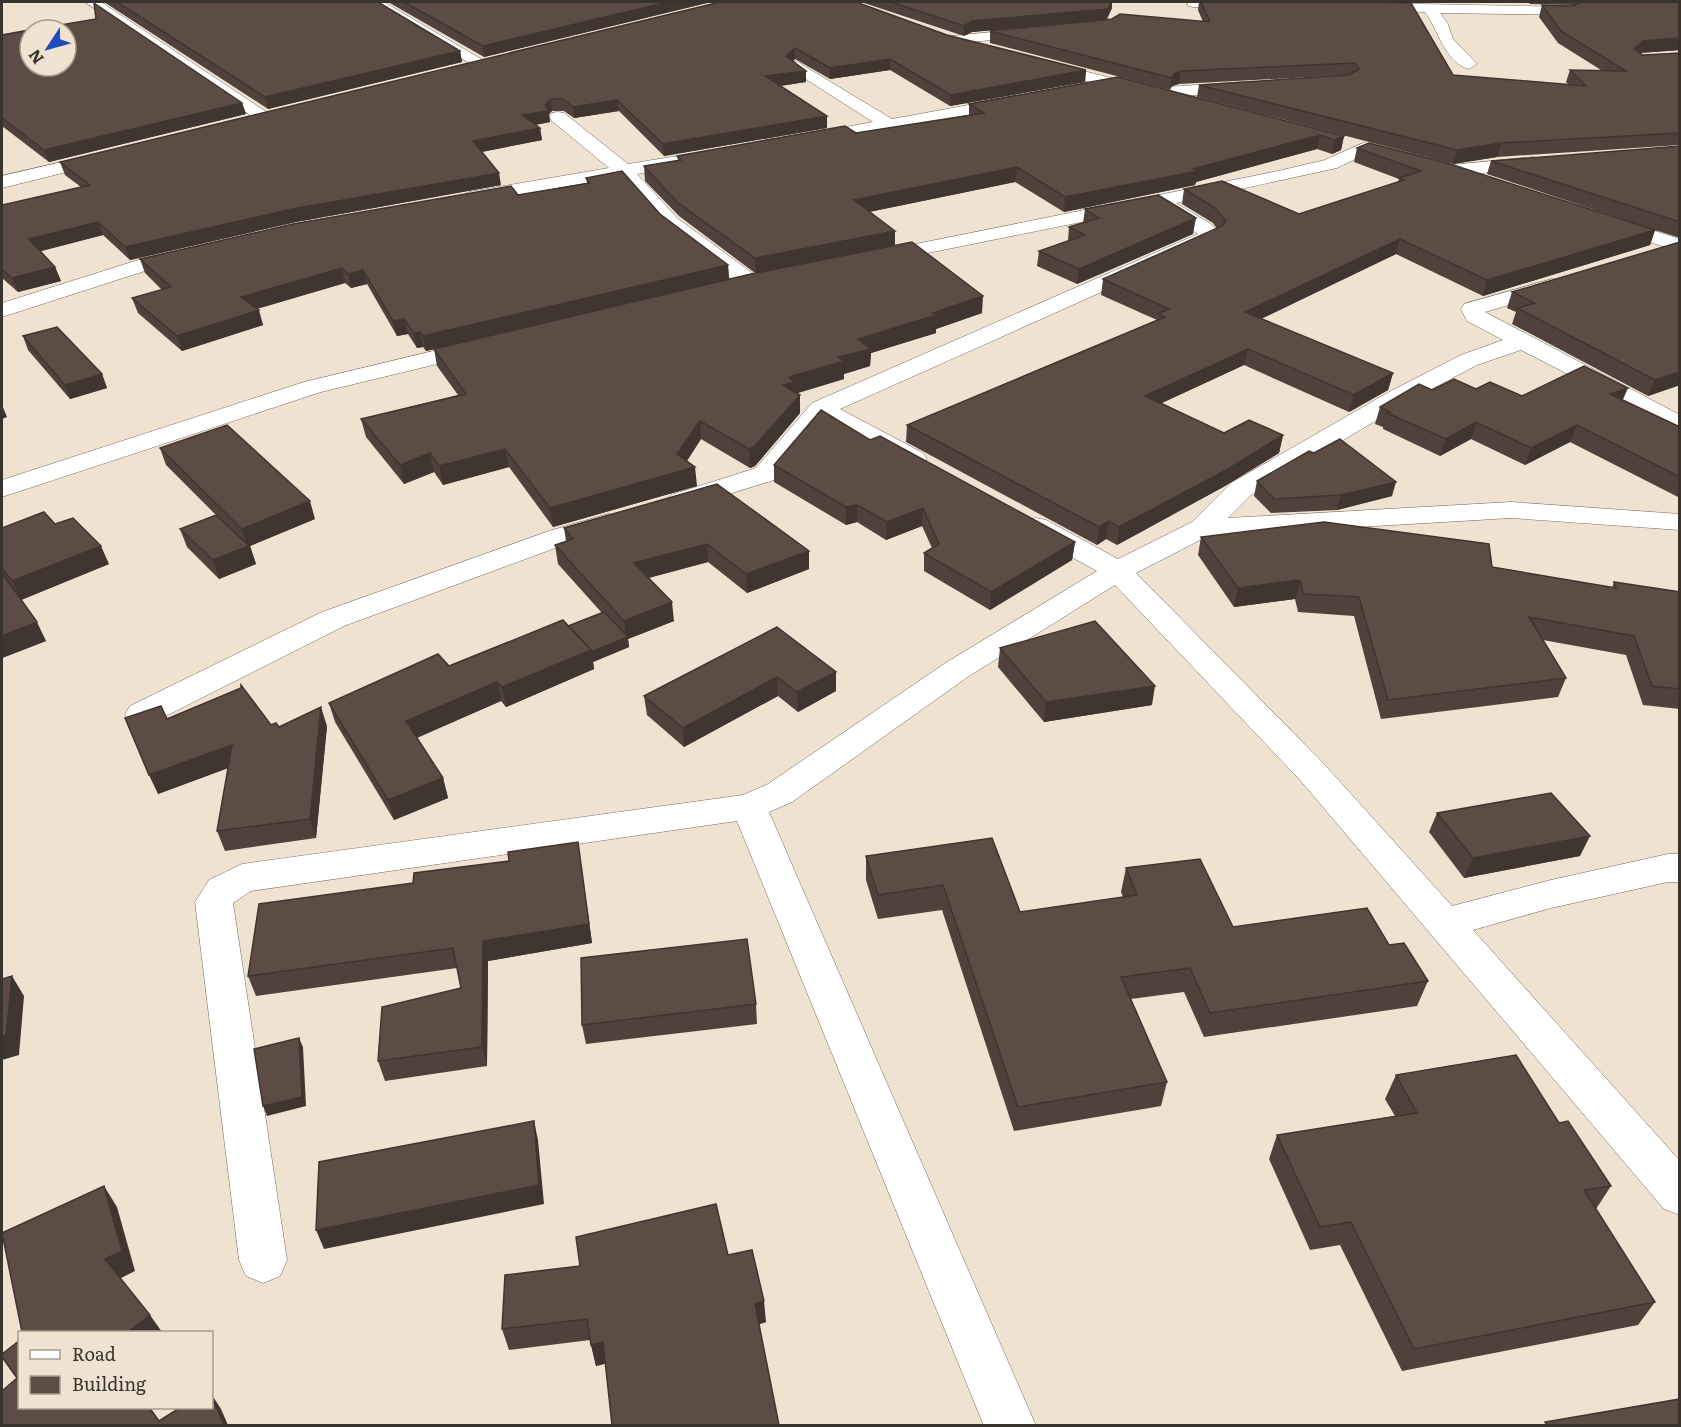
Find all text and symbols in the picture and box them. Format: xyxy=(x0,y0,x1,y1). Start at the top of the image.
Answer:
north arrow xyxy=(18,18,78,78)
text: N xyxy=(21,45,49,70)
legend xyxy=(18,1331,213,1409)
text: Road xyxy=(72,1340,116,1367)
text: Building xyxy=(72,1370,147,1397)

